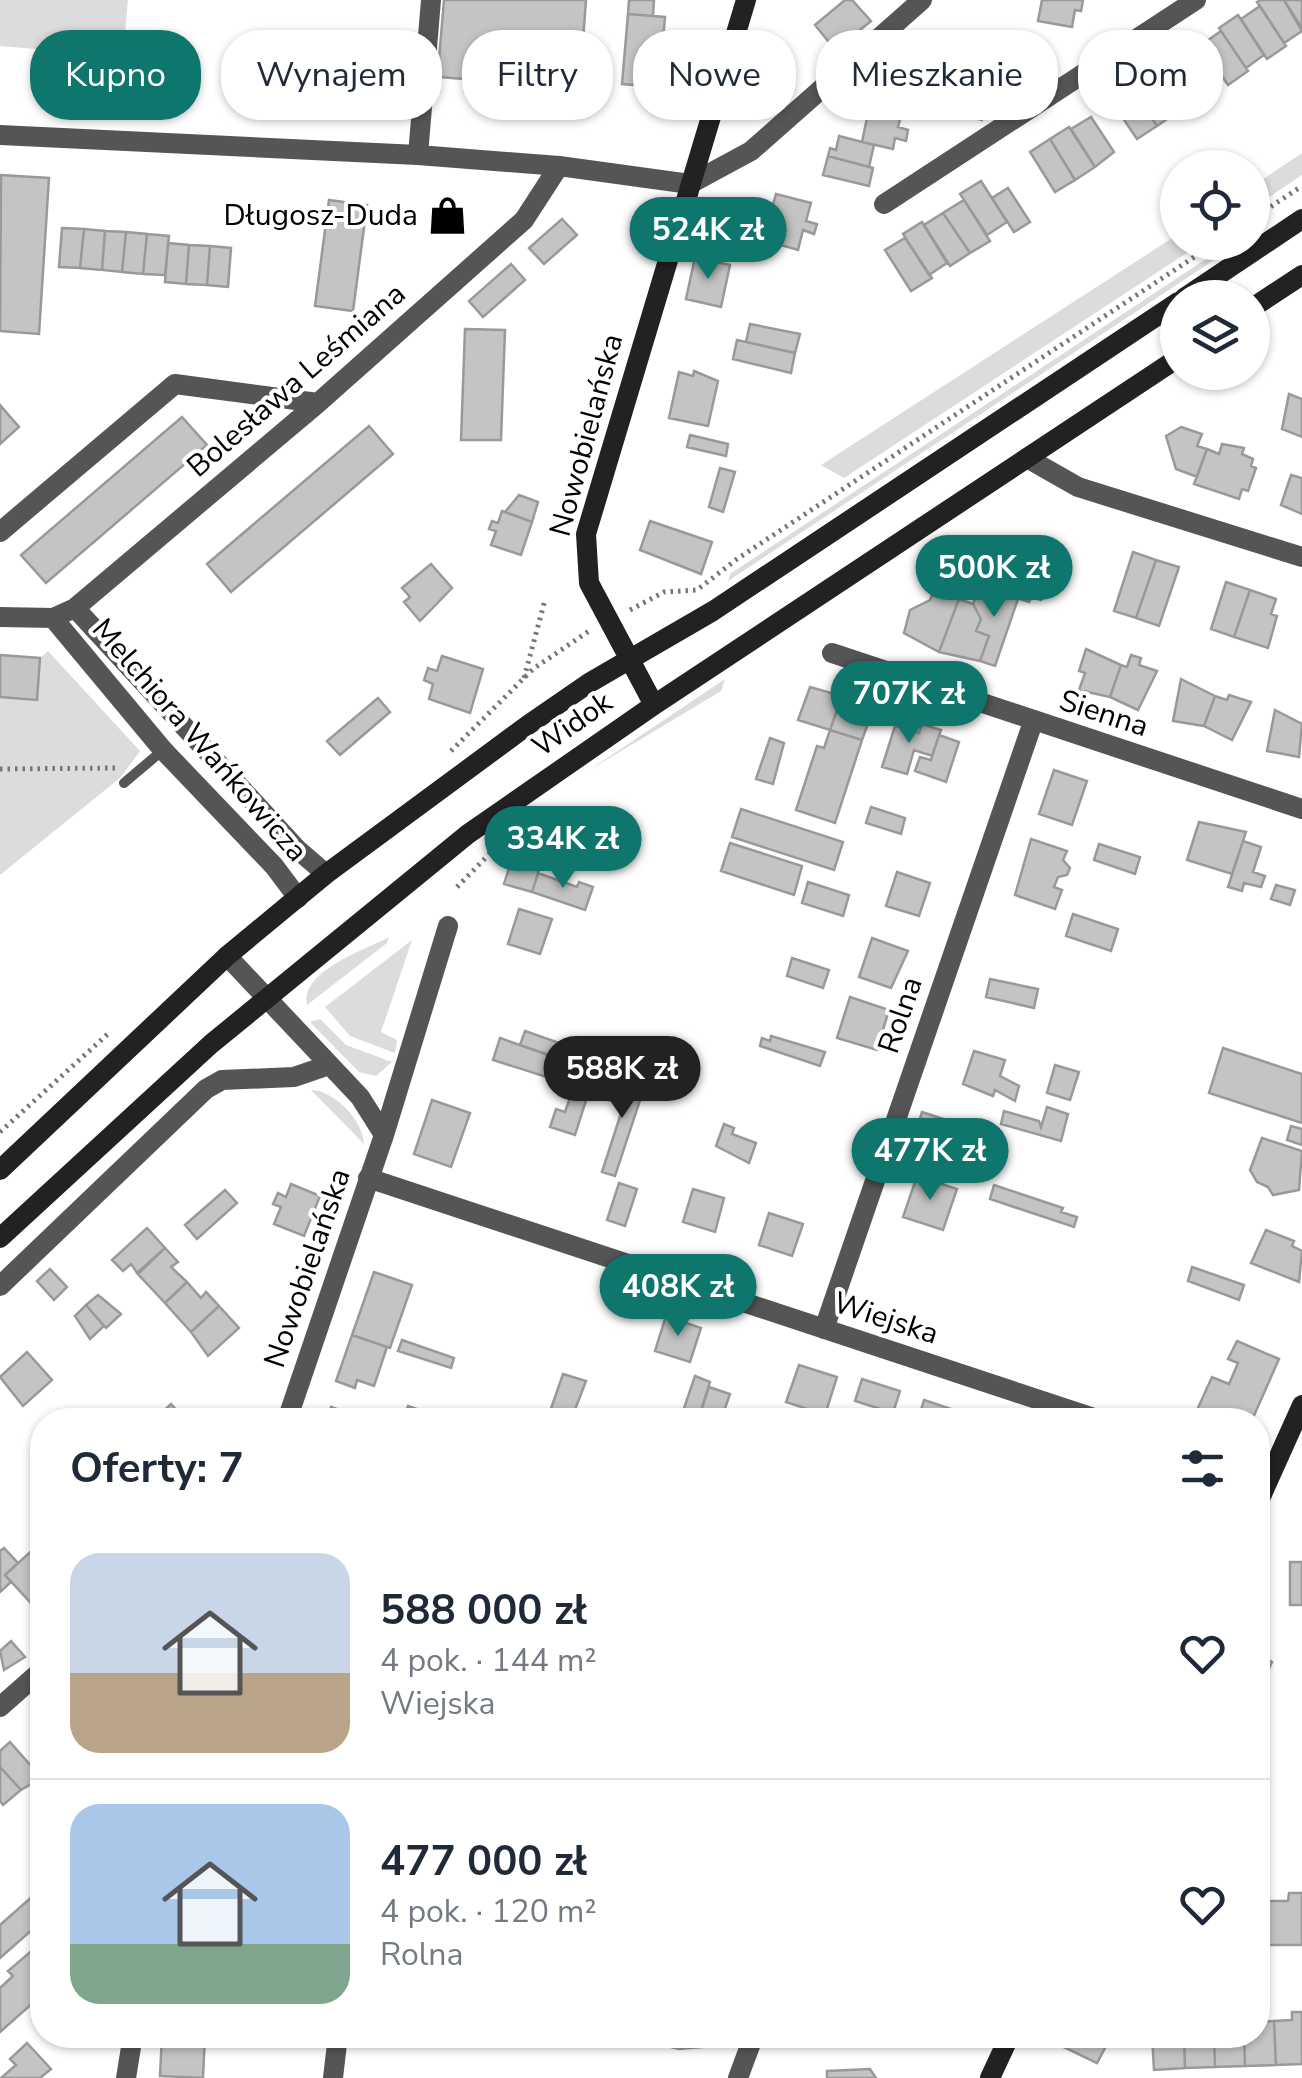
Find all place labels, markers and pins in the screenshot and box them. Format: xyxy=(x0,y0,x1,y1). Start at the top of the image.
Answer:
shop icon: Długosz-Duda xyxy=(427,194,469,236)
place label: Długosz-Duda xyxy=(224,195,418,236)
pin: 524K zł xyxy=(616,197,800,282)
pin: 500K zł xyxy=(902,535,1086,620)
pin: 707K zł xyxy=(817,661,1001,746)
pin: 334K zł xyxy=(471,806,655,891)
pin: 588K zł xyxy=(530,1036,714,1121)
pin: 477K zł xyxy=(838,1118,1022,1203)
pin: 408K zł xyxy=(586,1254,770,1339)

